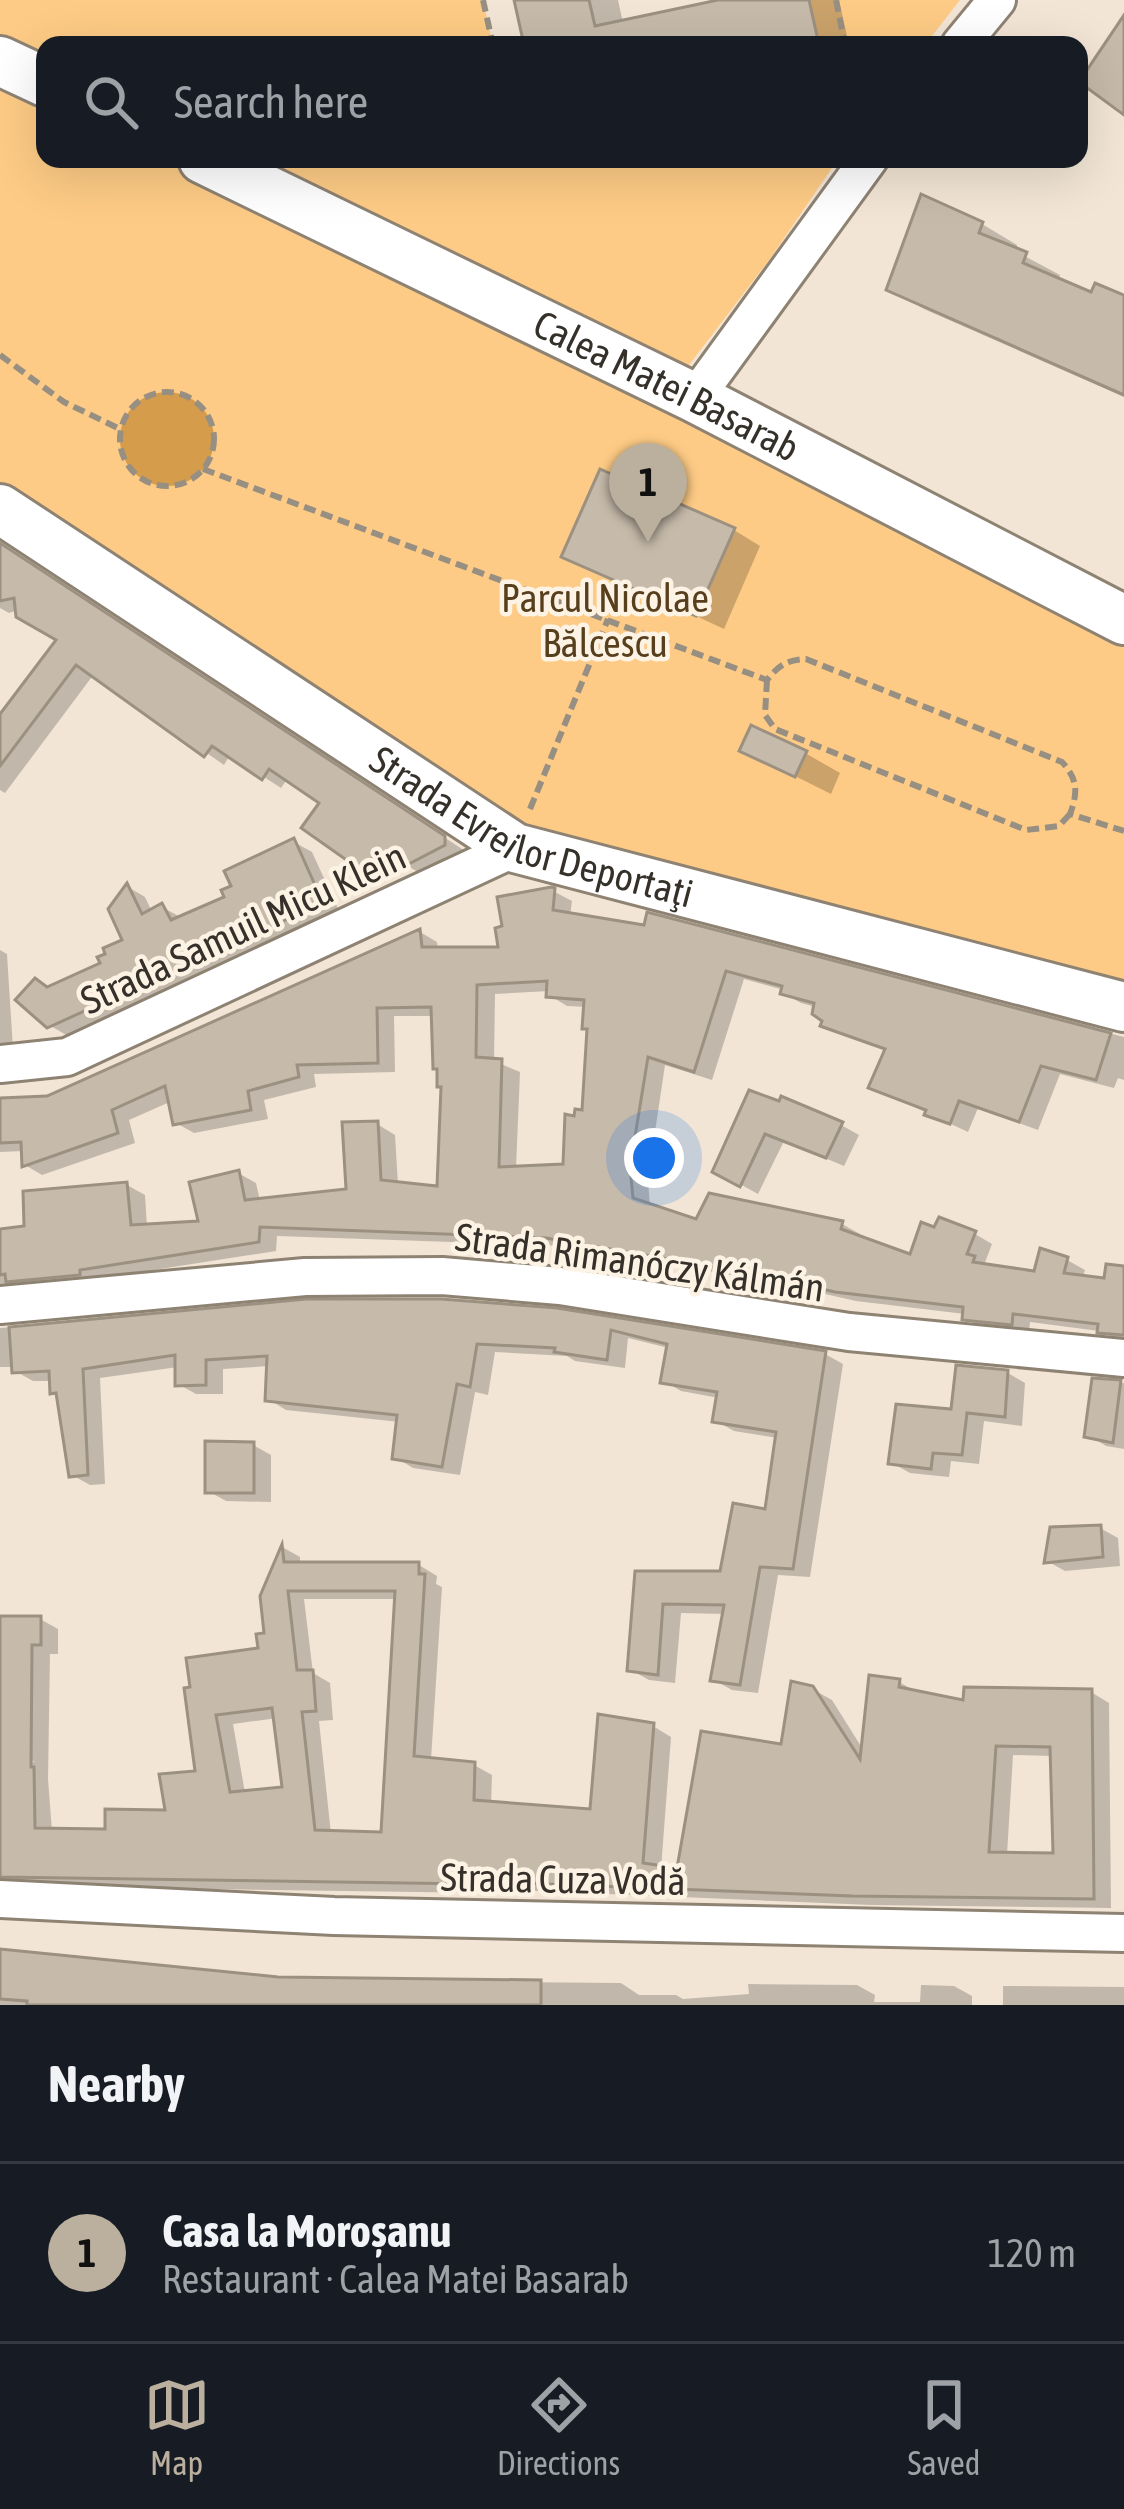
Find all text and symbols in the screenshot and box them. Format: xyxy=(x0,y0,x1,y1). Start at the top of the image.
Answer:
search box xyxy=(36,36,1088,168)
icon: search xyxy=(78,69,144,135)
text: Search here xyxy=(174,76,368,128)
street label: Calea Matei Basarab xyxy=(527,301,806,470)
pin: 1 xyxy=(609,443,687,542)
park label: Parcul Nicolae Bălcescu xyxy=(501,576,709,665)
street label: Strada Evreilor Deportaţi xyxy=(362,737,698,916)
street label: Strada Samuil Micu Klein xyxy=(74,833,412,1023)
your location xyxy=(624,1128,684,1188)
street label: Strada Rimanóczy Kálmán xyxy=(453,1214,827,1310)
street label: Strada Cuza Vodă xyxy=(440,1855,686,1903)
text: Nearby xyxy=(48,2054,185,2113)
text: Casa la Moroșanu xyxy=(162,2205,451,2257)
text: 1 xyxy=(78,2231,96,2275)
text: 120 m xyxy=(988,2231,1076,2275)
text: Restaurant · Calea Matei Basarab xyxy=(162,2257,629,2301)
tab: Map xyxy=(144,2372,210,2482)
tab: Directions xyxy=(497,2372,620,2482)
tab: Saved xyxy=(907,2372,980,2482)

